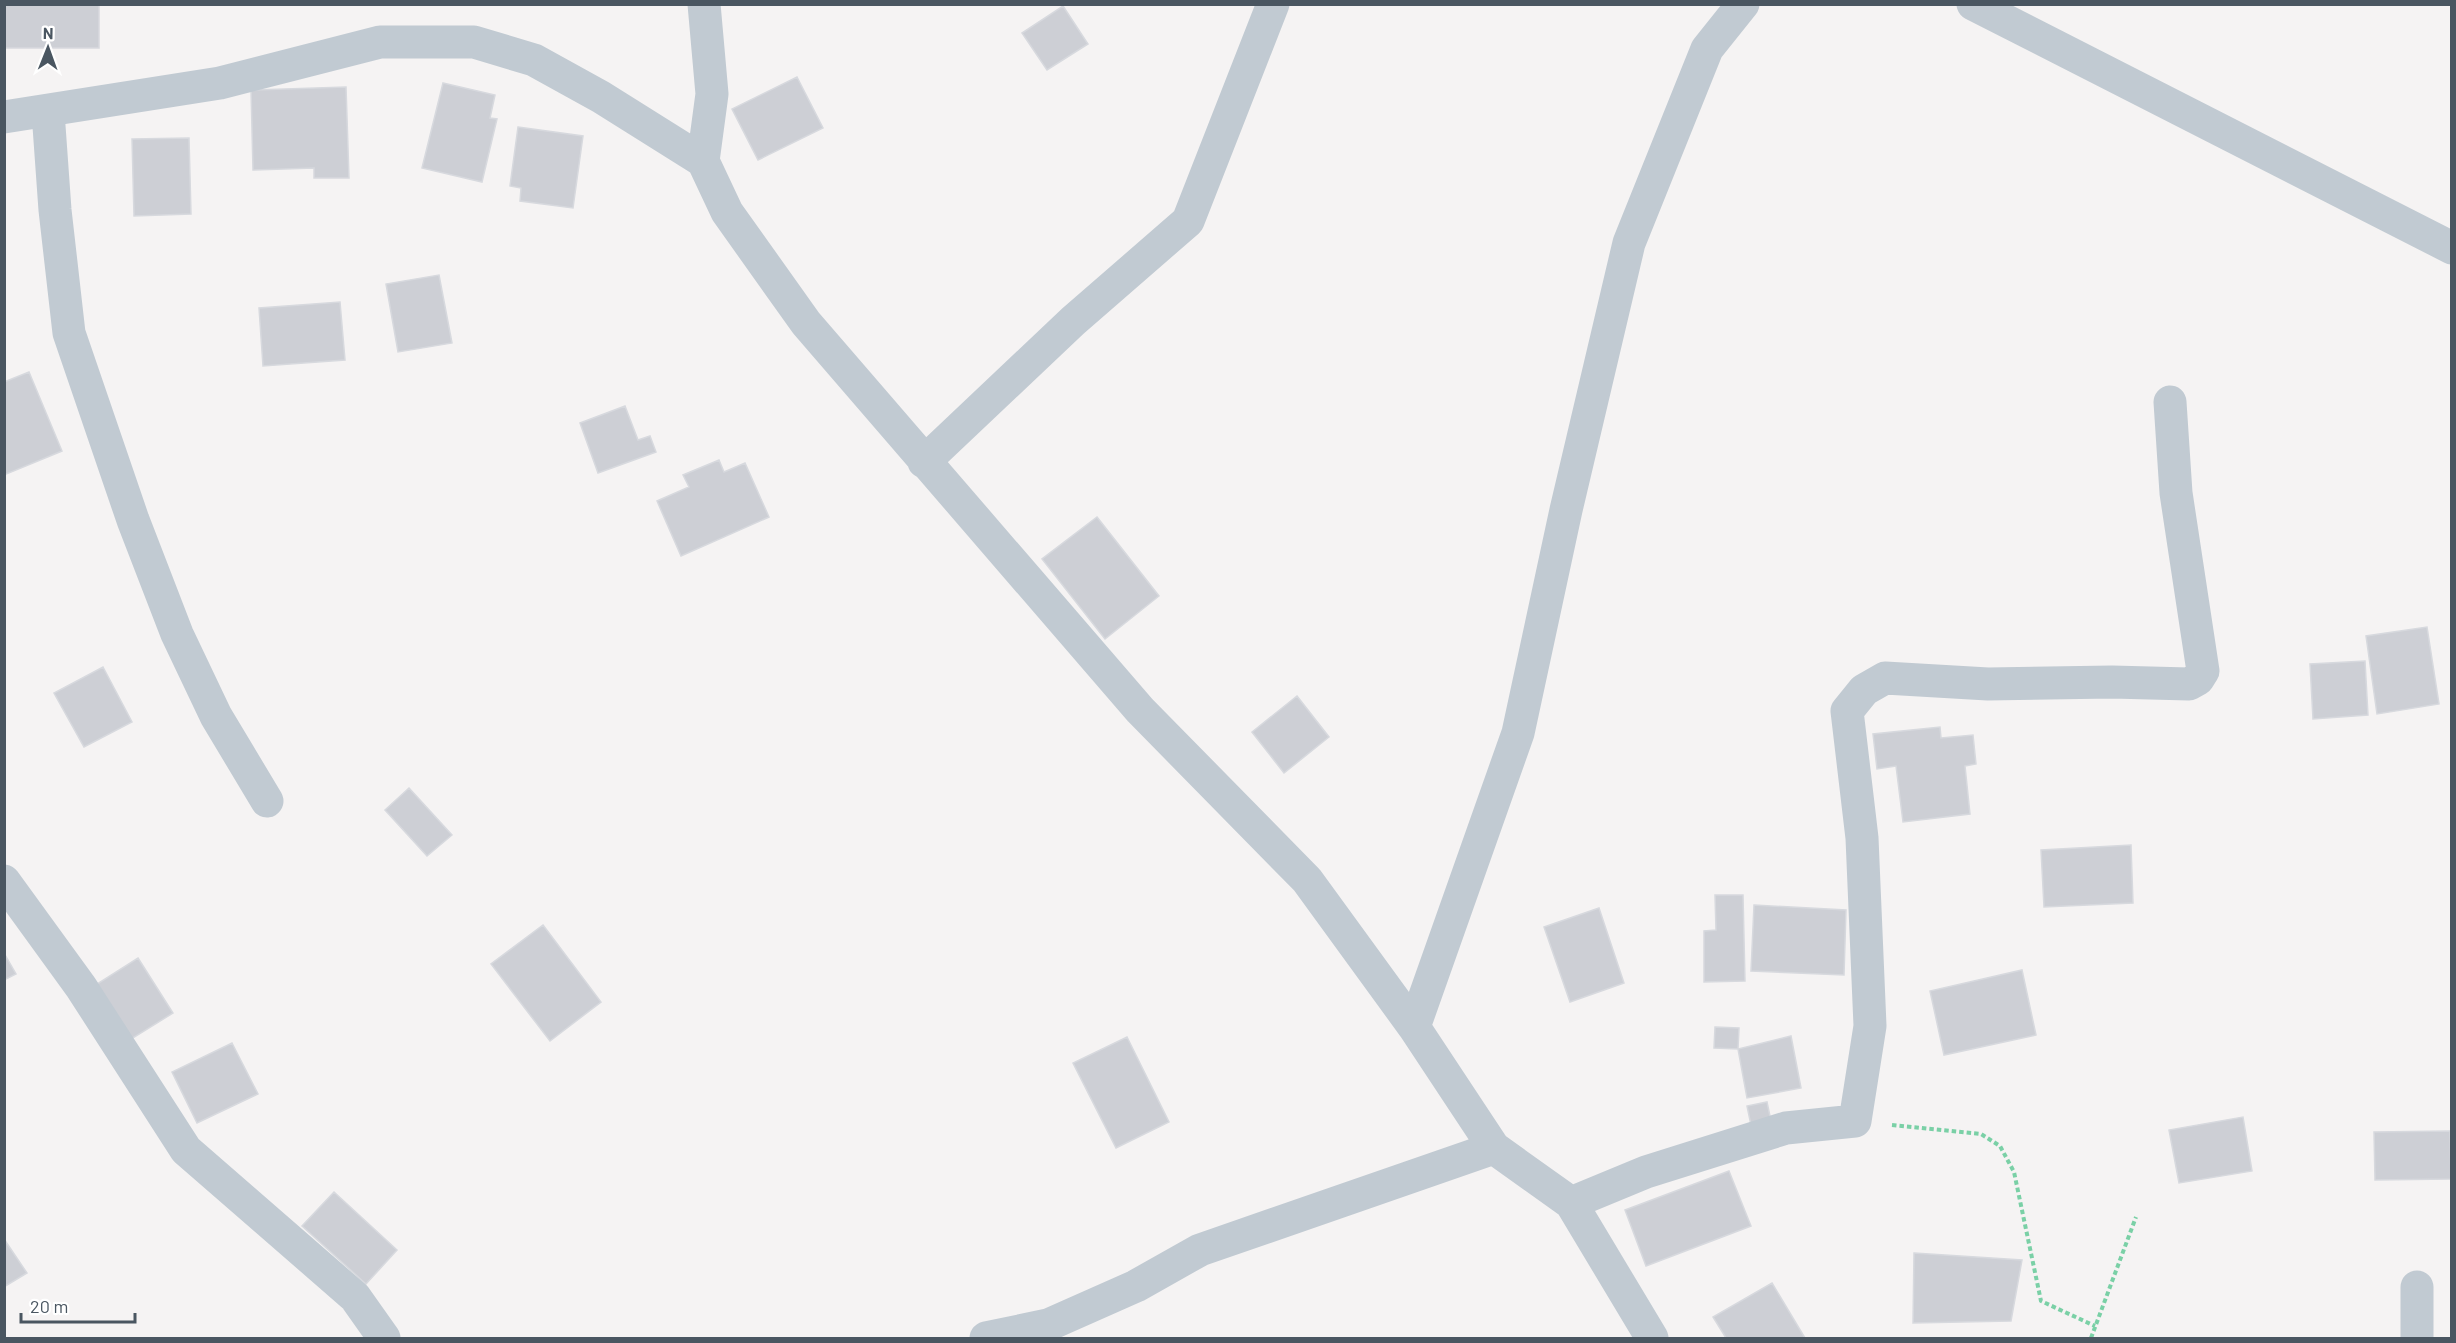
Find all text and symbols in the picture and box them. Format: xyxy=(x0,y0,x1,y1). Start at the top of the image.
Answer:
north arrow xyxy=(18,18,78,78)
text: N xyxy=(43,23,54,42)
scale bar xyxy=(21,1286,135,1324)
text: 20 m xyxy=(30,1295,68,1317)

